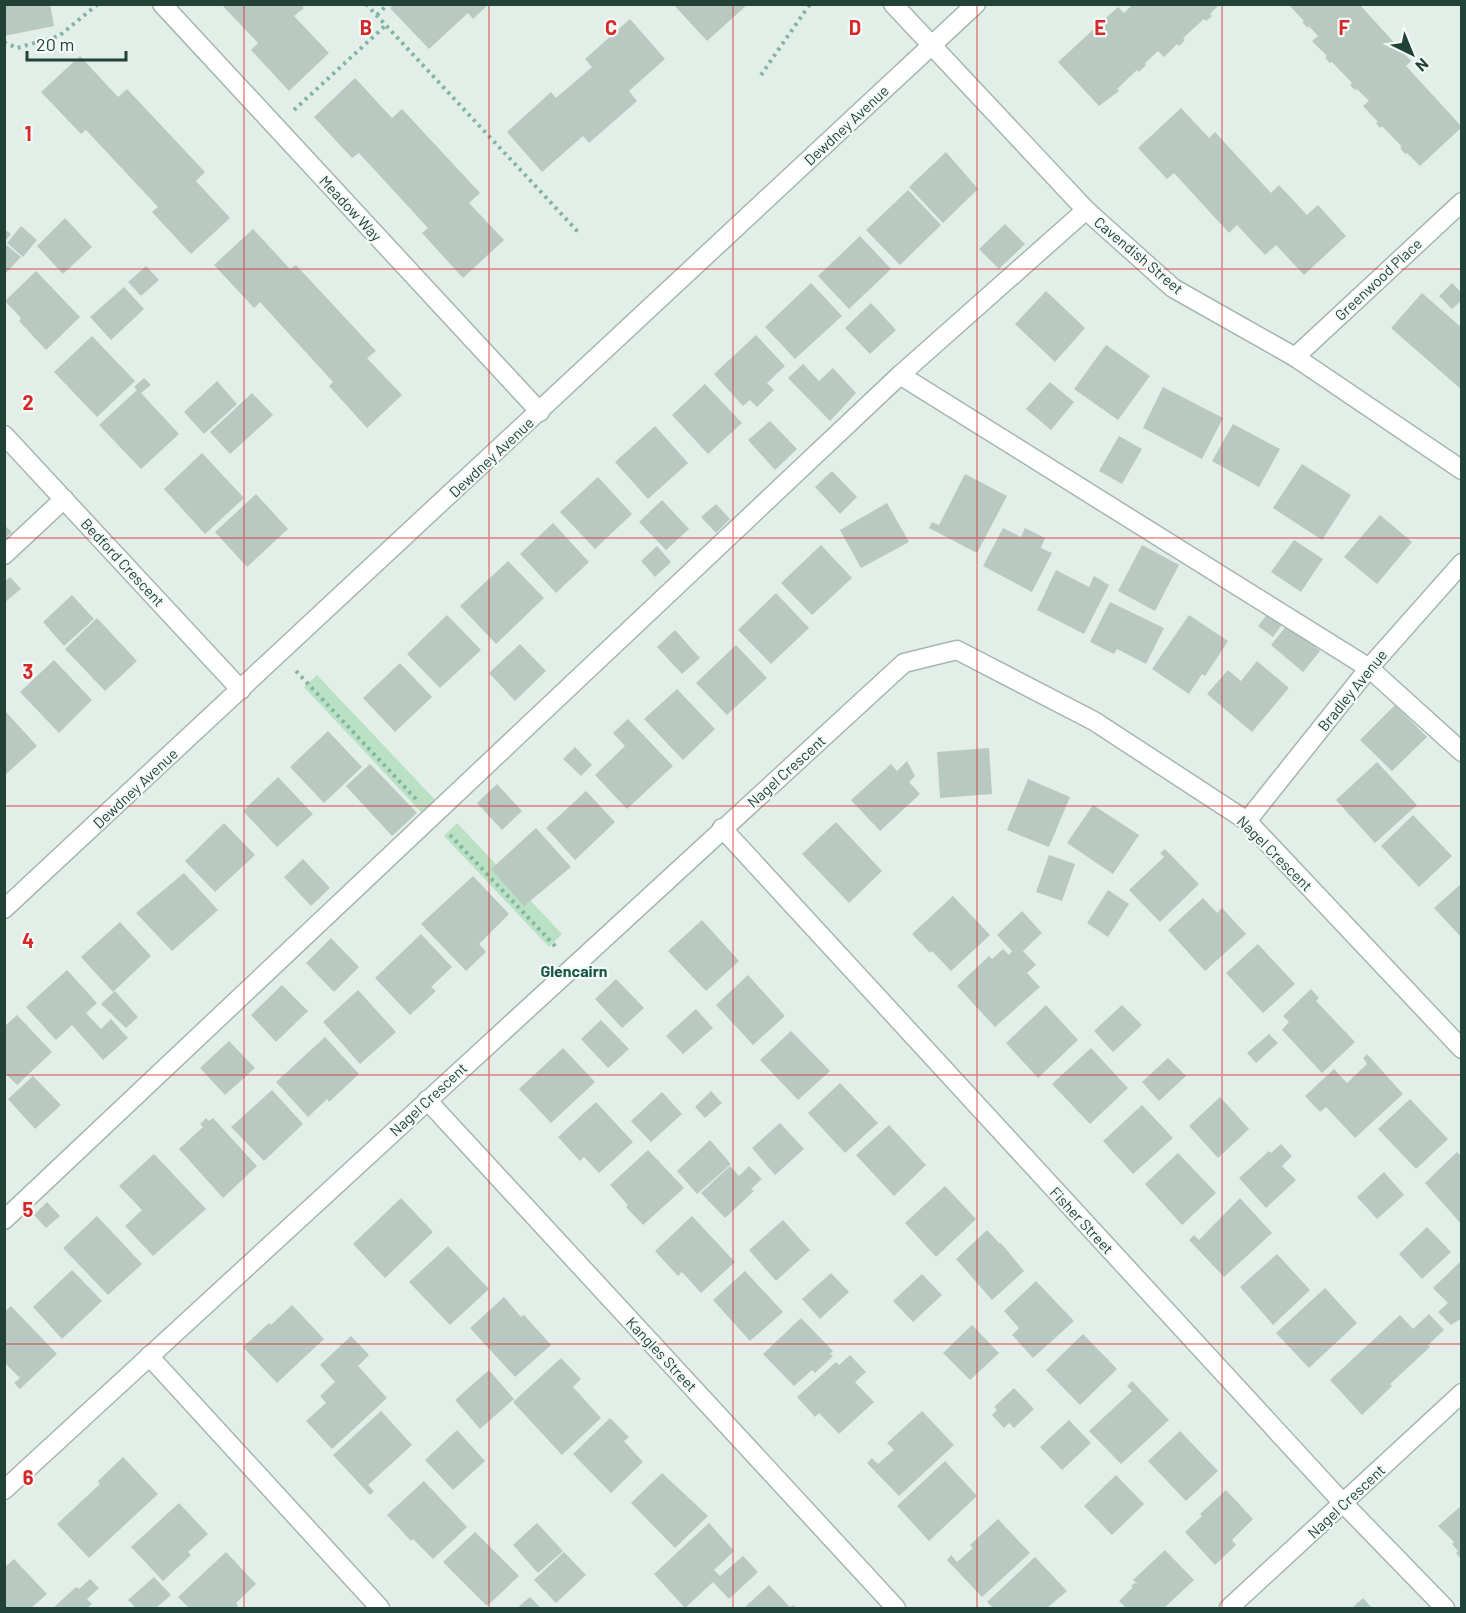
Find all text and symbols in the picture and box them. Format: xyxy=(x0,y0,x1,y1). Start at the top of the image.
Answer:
text: B xyxy=(360,15,372,39)
text: C xyxy=(605,15,617,39)
text: D xyxy=(849,15,861,39)
text: E xyxy=(1094,15,1106,39)
text: F xyxy=(1338,15,1350,39)
scale bar xyxy=(27,24,126,62)
north arrow xyxy=(1382,24,1442,84)
text: 20 m xyxy=(36,33,74,55)
text: N xyxy=(1412,55,1433,76)
street label: Dewdney Avenue xyxy=(800,81,892,169)
text: 1 xyxy=(24,121,32,145)
street label: Meadow Way xyxy=(316,171,386,245)
street label: Cavendish Street xyxy=(1091,213,1187,297)
street label: Greenwood Place xyxy=(1331,234,1425,324)
text: 2 xyxy=(22,390,34,414)
street label: Dewdney Avenue xyxy=(445,413,537,501)
street label: Bedford Crescent xyxy=(78,514,168,610)
street label: Bradley Avenue xyxy=(1314,646,1390,734)
text: 3 xyxy=(23,659,33,683)
street label: Nagel Crescent xyxy=(743,731,829,811)
street label: Dewdney Avenue xyxy=(89,744,181,832)
street label: Nagel Crescent xyxy=(1234,812,1316,894)
text: 4 xyxy=(22,928,34,952)
district label: Glencairn xyxy=(540,961,608,980)
street label: Nagel Crescent xyxy=(386,1059,470,1139)
street label: Fisher Street xyxy=(1046,1183,1118,1257)
text: 5 xyxy=(23,1197,34,1221)
street label: Kangles Street xyxy=(623,1313,701,1395)
street label: Nagel Crescent xyxy=(1304,1461,1388,1541)
text: 6 xyxy=(23,1465,34,1489)

